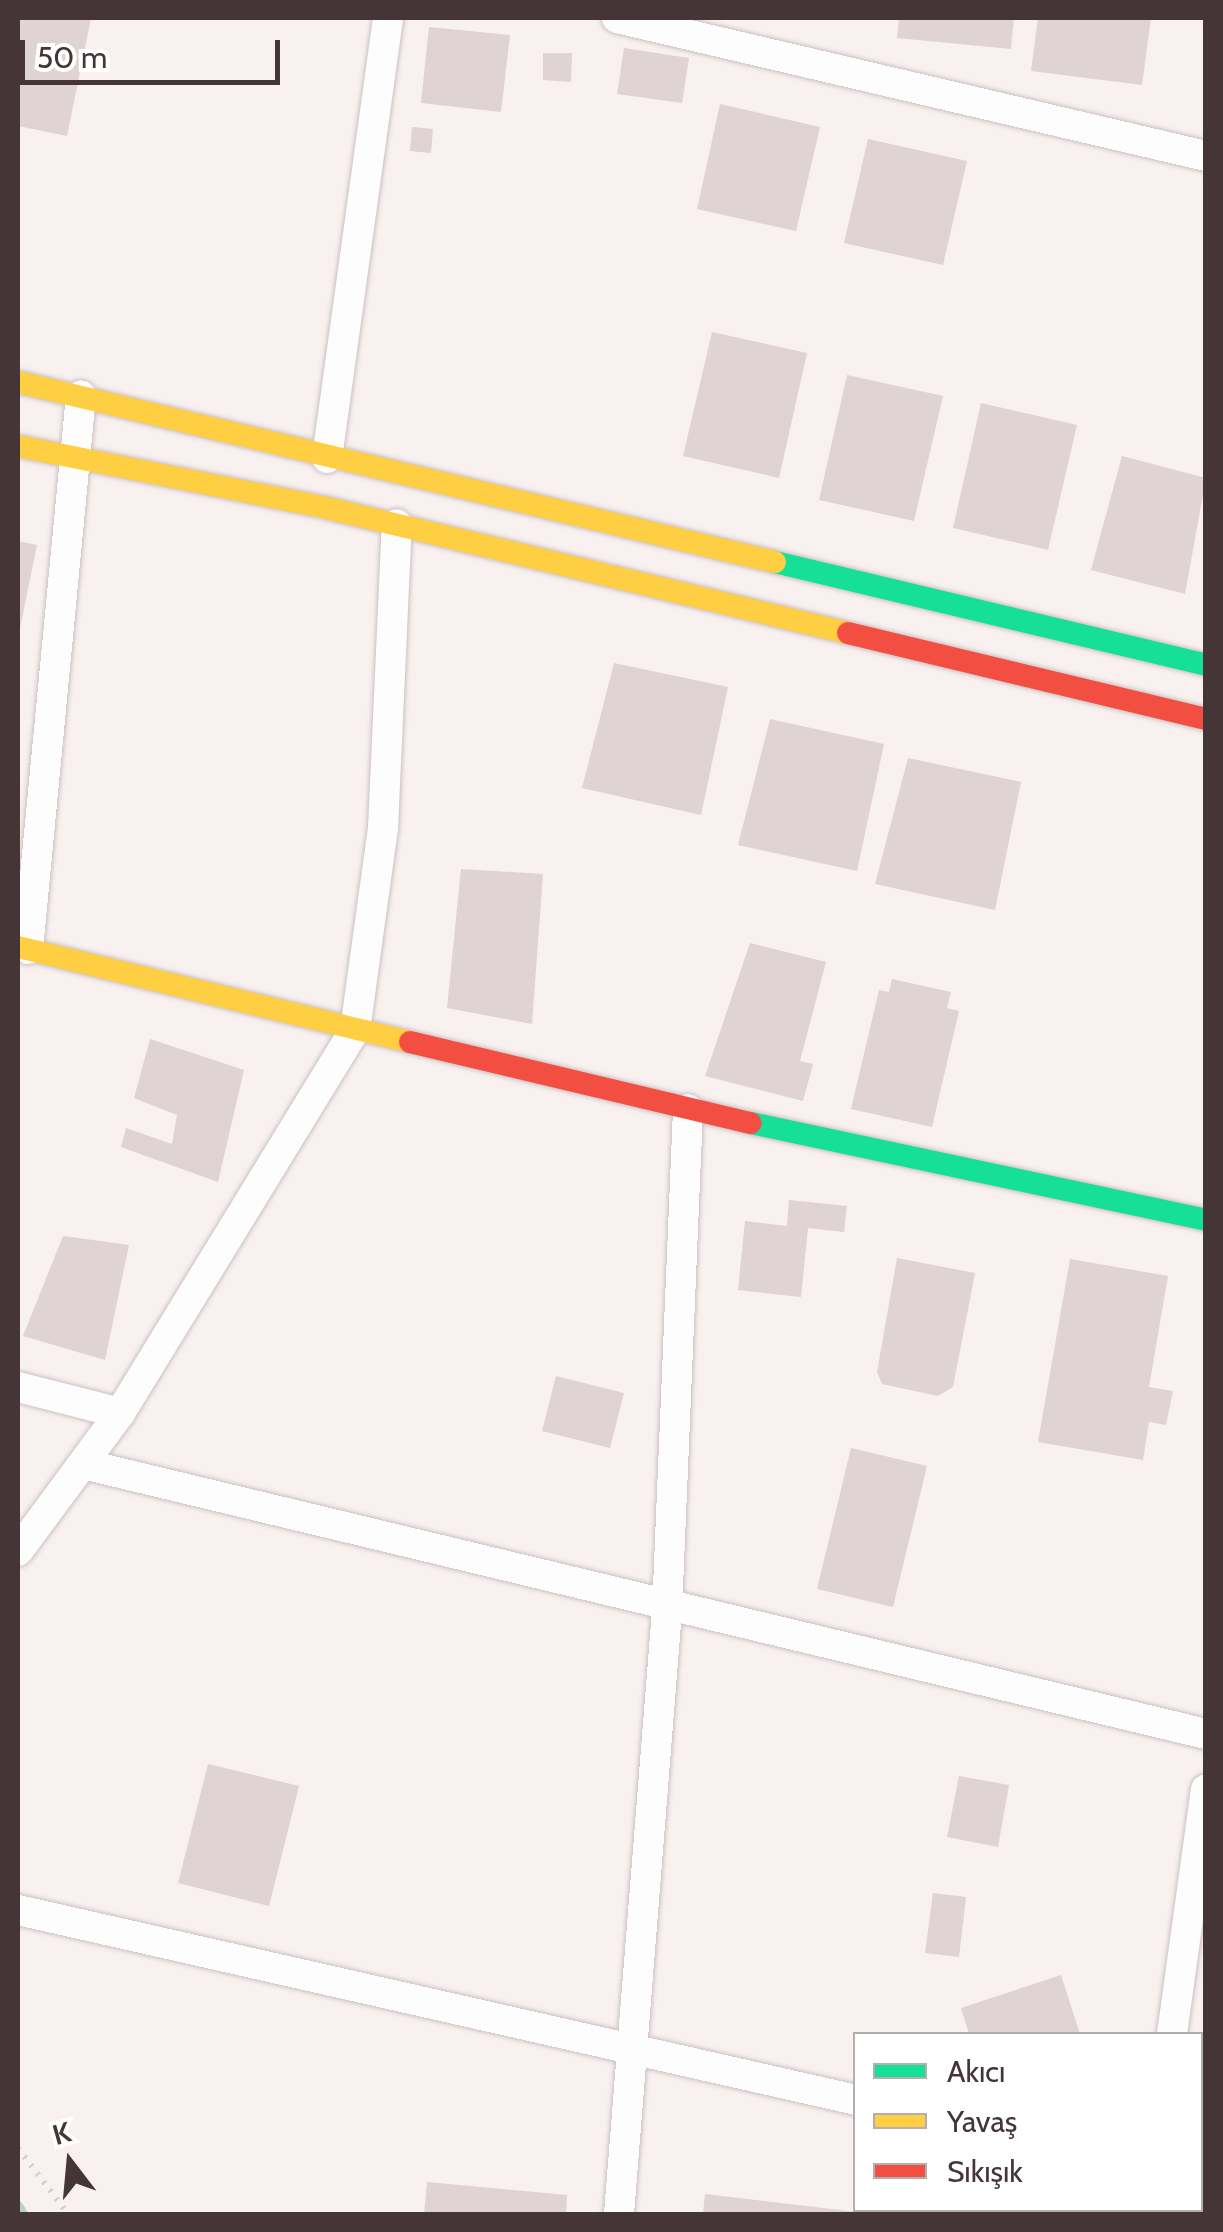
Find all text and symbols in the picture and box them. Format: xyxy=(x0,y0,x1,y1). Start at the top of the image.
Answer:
scale bar xyxy=(25,20,285,82)
text: 50 m xyxy=(37,39,107,76)
legend xyxy=(853,2032,1203,2212)
text: Akıcı xyxy=(947,2053,1005,2090)
text: Yavaş xyxy=(947,2103,1017,2140)
north arrow xyxy=(20,2112,120,2212)
text: K xyxy=(49,2114,75,2152)
text: Sıkışık xyxy=(947,2153,1023,2190)

